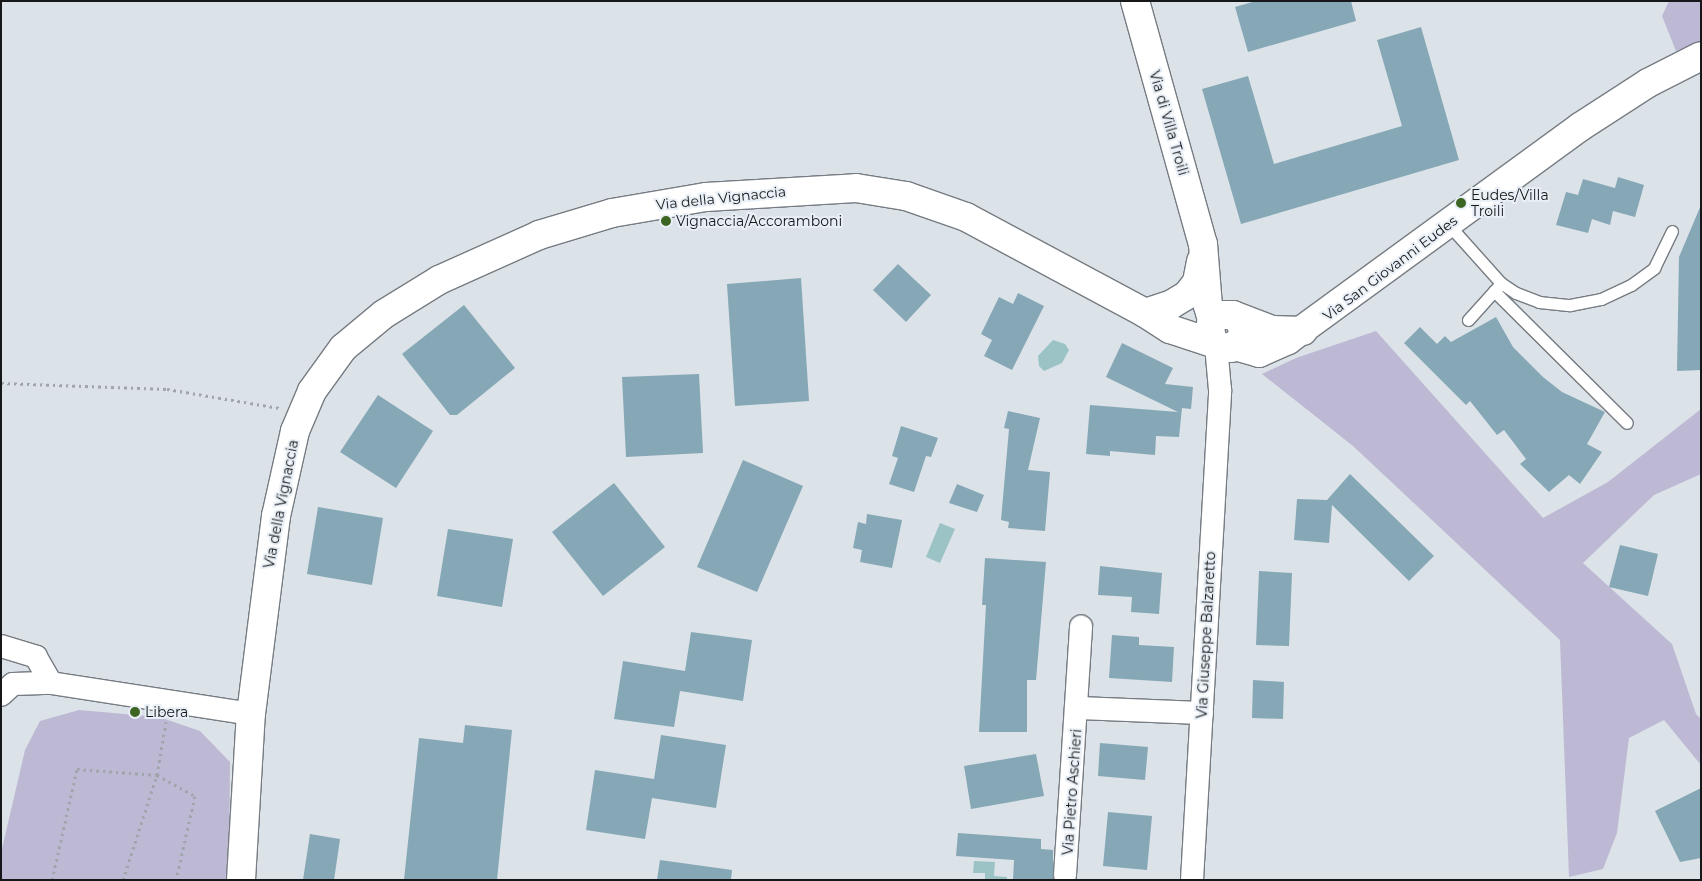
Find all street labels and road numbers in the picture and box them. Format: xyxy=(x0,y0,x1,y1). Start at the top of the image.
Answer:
street label: Via di Villa Troili xyxy=(1146,69,1192,177)
street label: Via della Vignaccia xyxy=(655,183,787,213)
street label: Via San Giovanni Eudes xyxy=(1320,212,1460,324)
street label: Via della Vignaccia xyxy=(260,438,302,570)
street label: Via Giuseppe Balzaretto xyxy=(1193,551,1219,719)
street label: Via Pietro Aschieri xyxy=(1059,728,1085,856)

